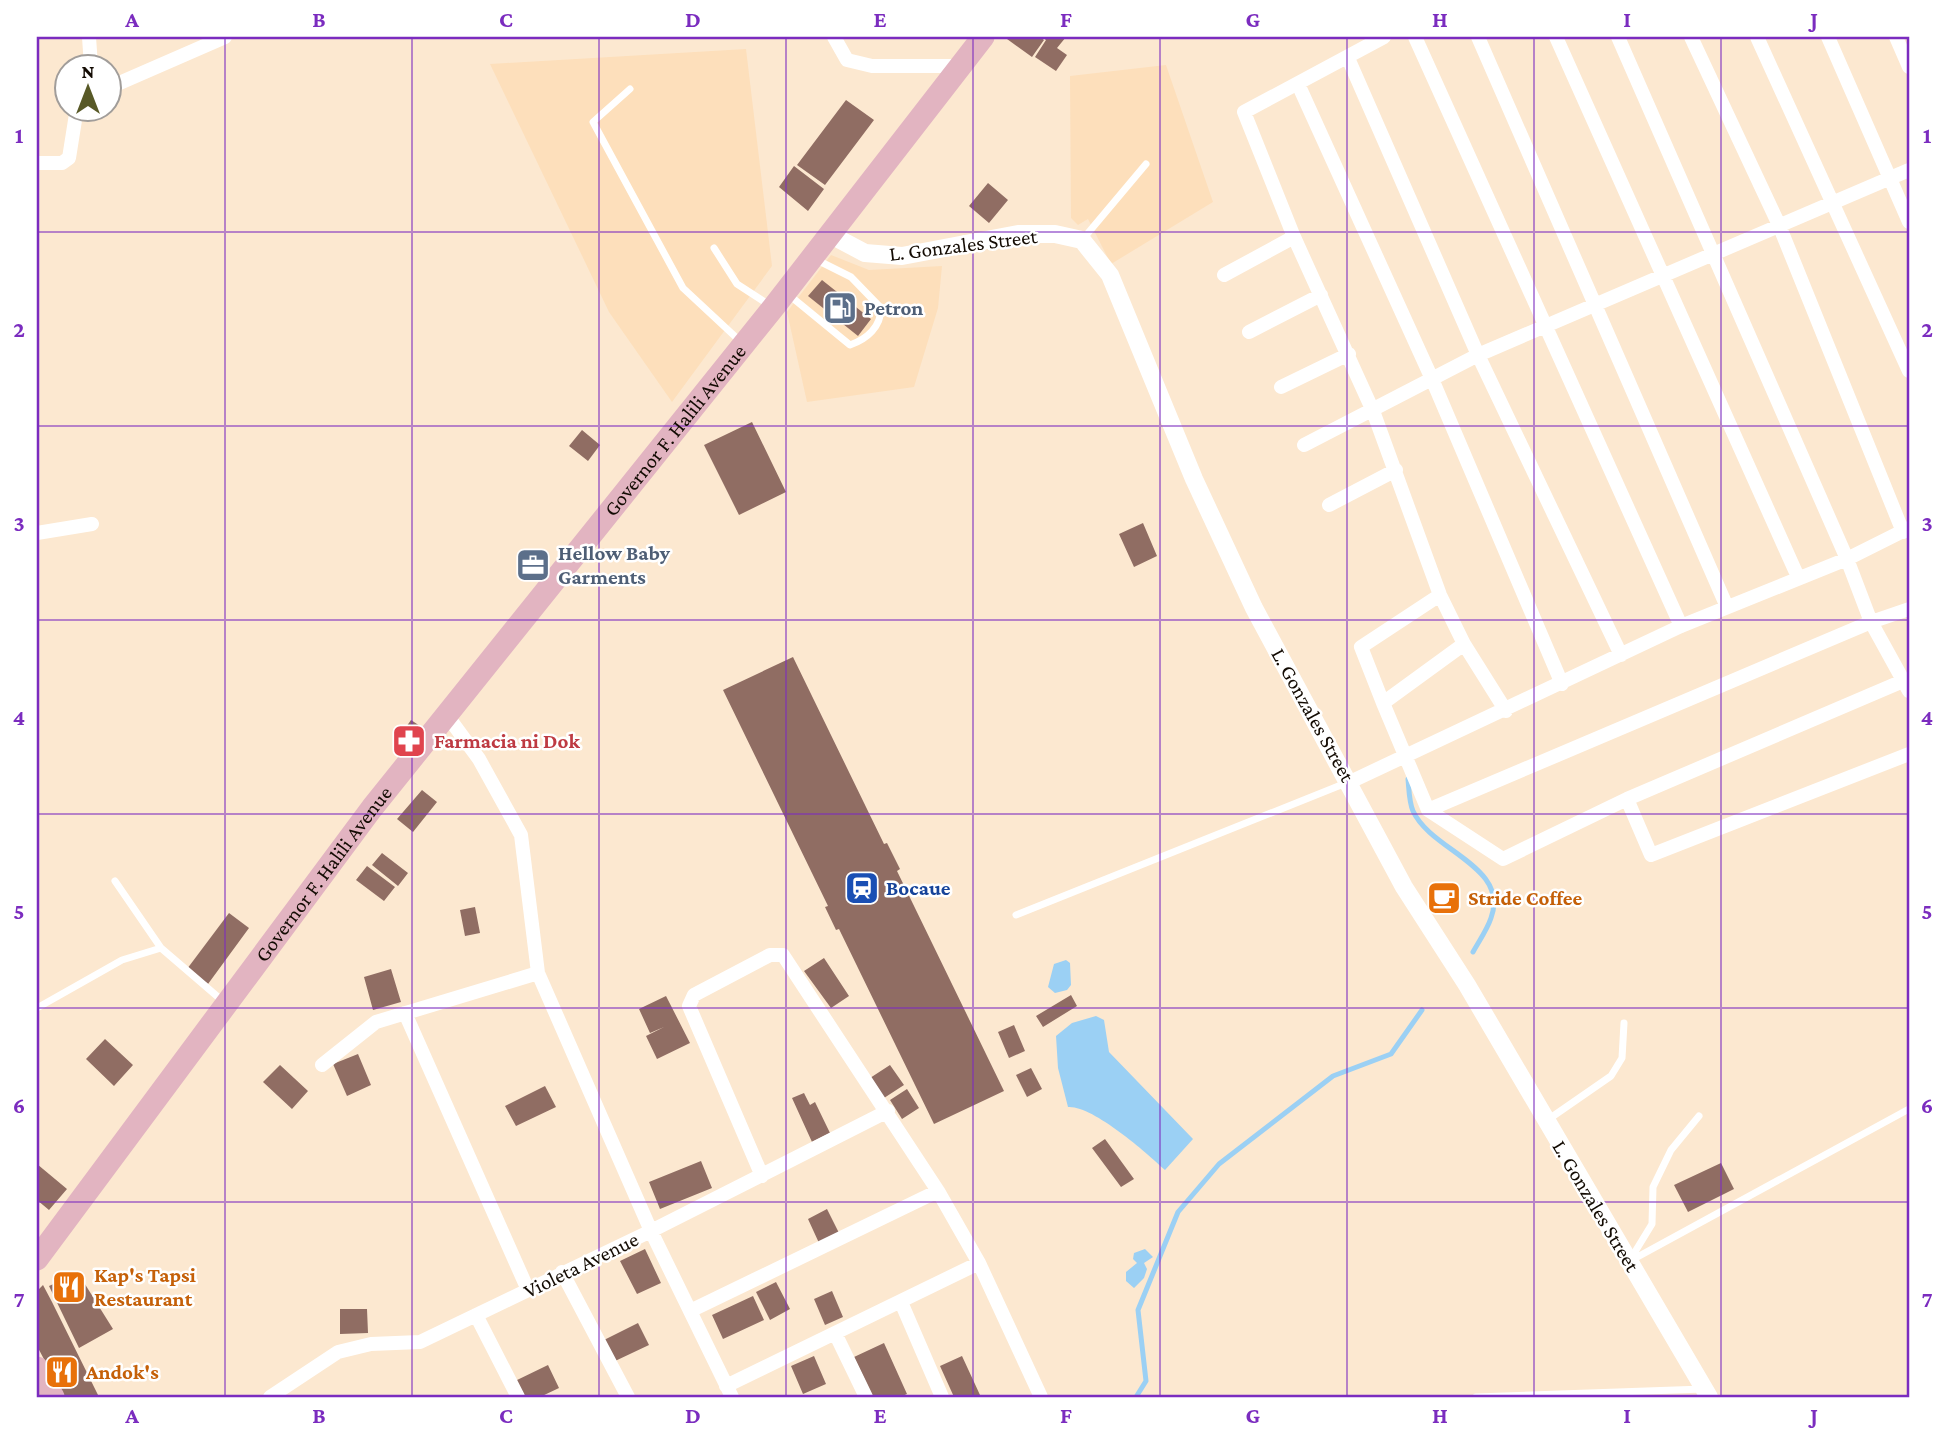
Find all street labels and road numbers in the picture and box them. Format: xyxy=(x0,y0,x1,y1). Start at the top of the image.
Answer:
street label: L. Gonzales Street xyxy=(888,224,1039,266)
street label: Governor F. Halili Avenue xyxy=(599,340,751,521)
street label: L. Gonzales Street xyxy=(1266,644,1360,787)
street label: Governor F. Halili Avenue xyxy=(250,781,397,966)
street label: L. Gonzales Street xyxy=(1547,1136,1645,1277)
street label: Violeta Avenue xyxy=(520,1227,642,1303)

